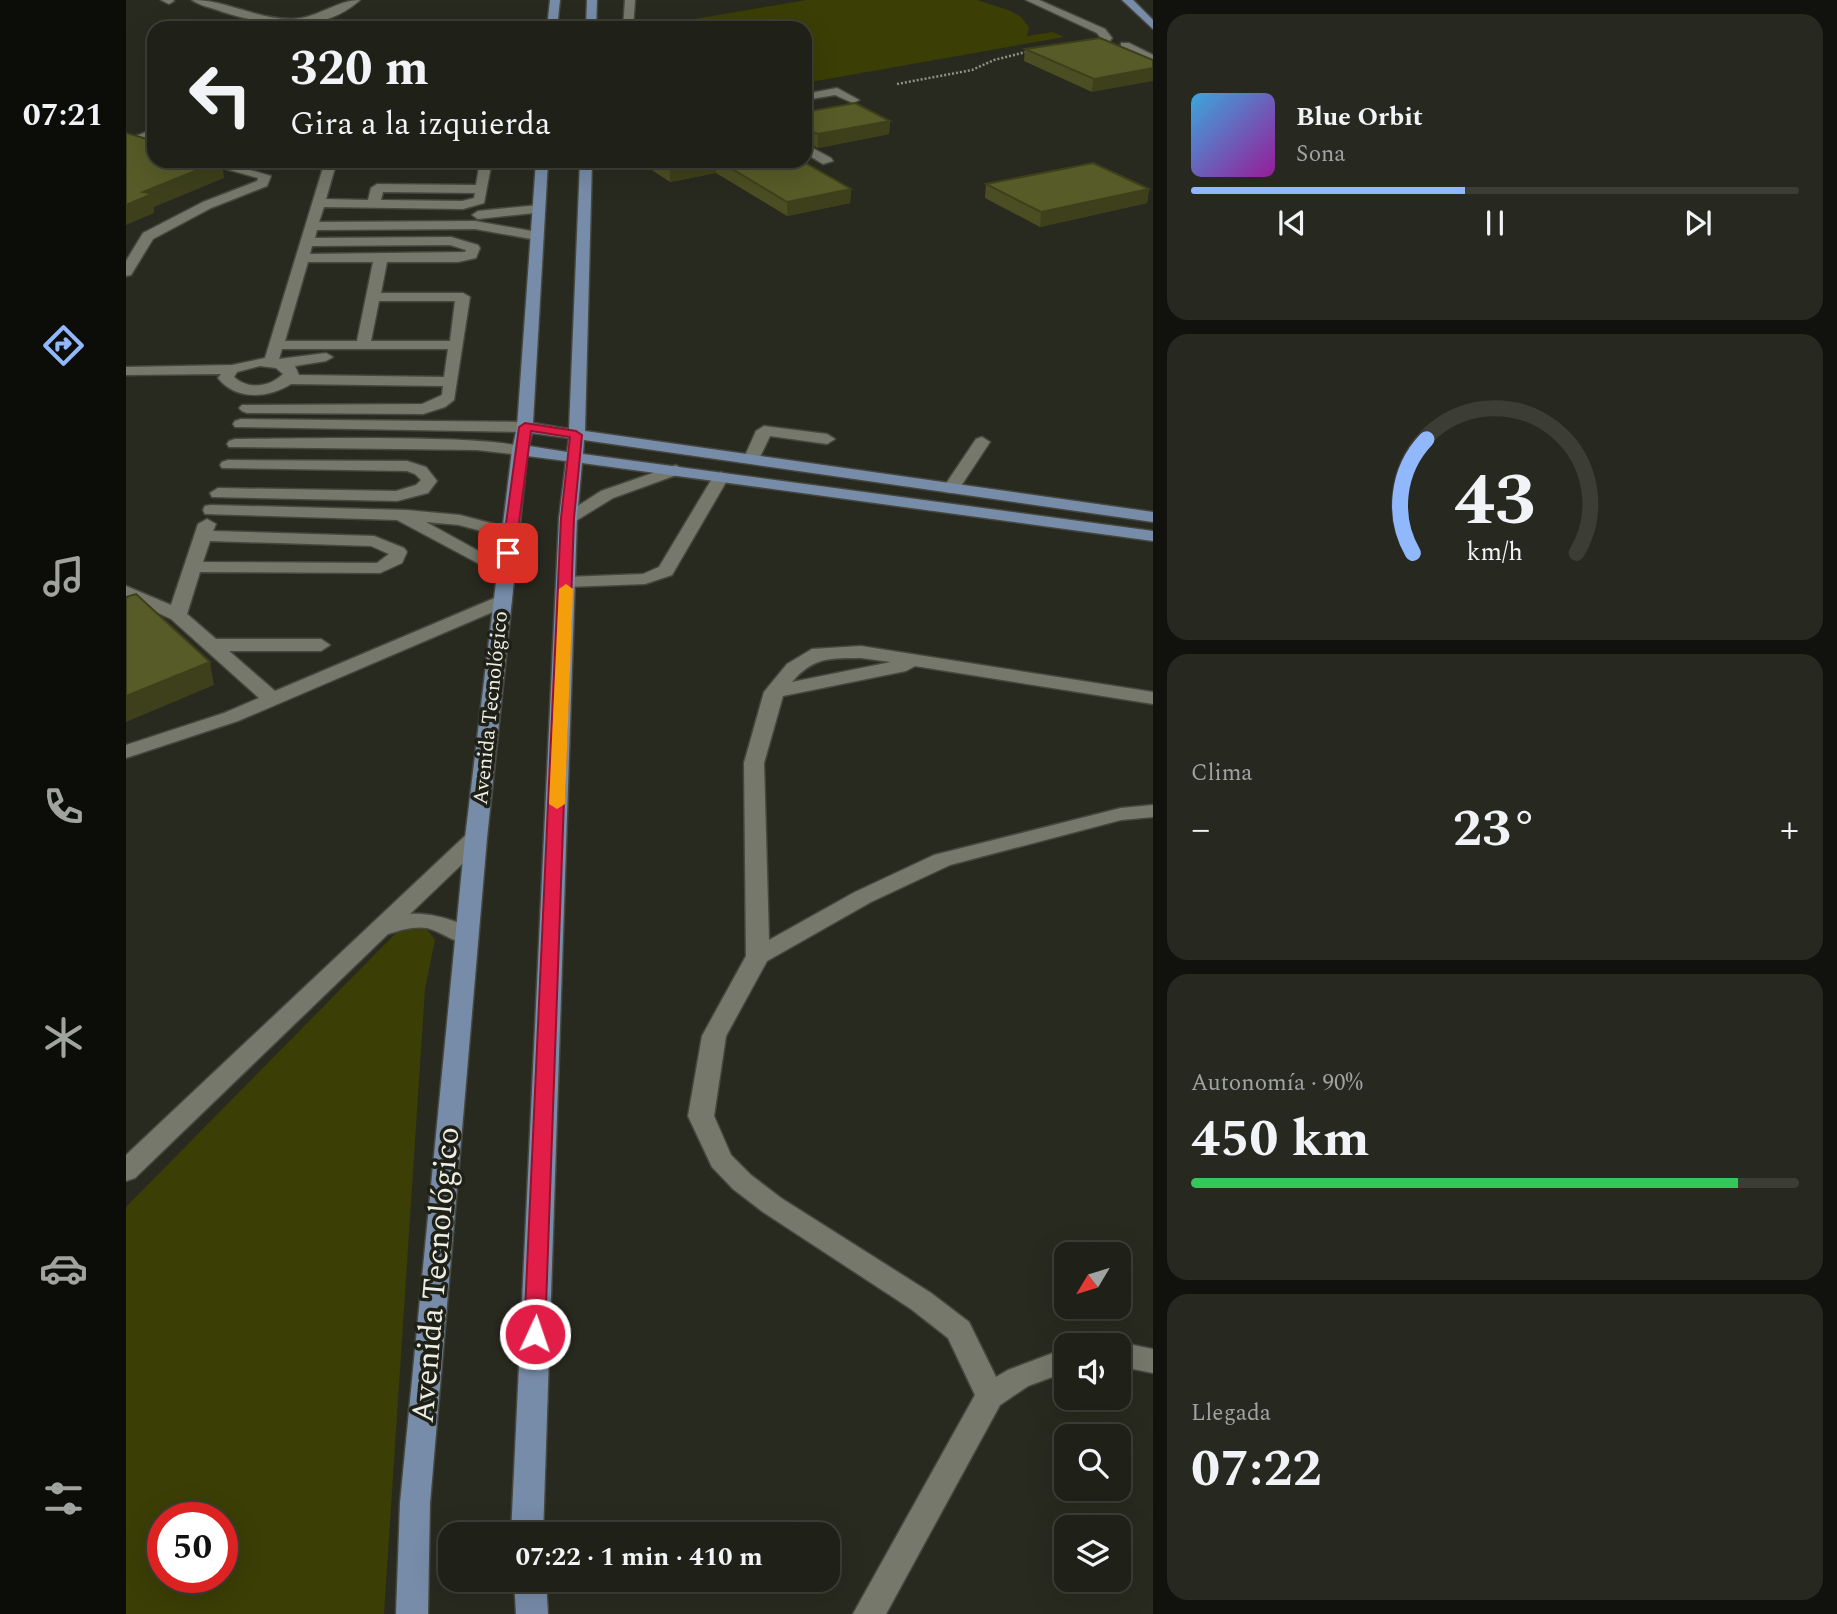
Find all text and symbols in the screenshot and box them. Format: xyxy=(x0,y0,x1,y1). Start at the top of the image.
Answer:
text: 320 m xyxy=(290,32,429,107)
icon: left xyxy=(175,49,266,140)
text: 07:21 xyxy=(23,91,103,140)
text: Blue Orbit xyxy=(1296,97,1423,137)
text: Gira a la izquierda xyxy=(290,100,551,149)
text: Sona xyxy=(1296,137,1346,172)
icon: previous xyxy=(1273,204,1311,242)
icon: pause xyxy=(1476,204,1514,242)
icon: next xyxy=(1679,204,1717,242)
icon: directions xyxy=(39,321,88,370)
text: 43 xyxy=(1454,446,1536,557)
pin xyxy=(478,523,538,583)
icon: arrive xyxy=(489,534,527,572)
text: km/h xyxy=(1467,534,1523,572)
icon: music xyxy=(39,552,88,601)
street label: Avenida Tecnológico xyxy=(465,609,517,807)
text: Clima xyxy=(1191,756,1253,791)
icon: phone xyxy=(39,782,88,831)
text: 23° xyxy=(1453,790,1537,869)
text: − xyxy=(1191,801,1210,859)
text: + xyxy=(1780,801,1799,859)
icon: climate xyxy=(39,1013,88,1062)
text: Autonomía · 90% xyxy=(1191,1066,1363,1101)
text: 450 km xyxy=(1191,1100,1370,1179)
street label: Avenida Tecnológico xyxy=(399,1125,473,1425)
north arrow xyxy=(1054,1242,1130,1320)
map controls xyxy=(1054,1242,1131,1592)
icon: car xyxy=(39,1244,88,1293)
position arrow xyxy=(498,1297,572,1371)
button: sound xyxy=(1054,1333,1131,1410)
text: Llegada xyxy=(1191,1396,1271,1431)
button: search xyxy=(1054,1424,1131,1501)
text: 07:22 xyxy=(1191,1430,1322,1509)
icon: filters xyxy=(39,1474,88,1523)
speed limit sign: 50 xyxy=(147,1502,238,1593)
button: layers xyxy=(1054,1515,1131,1592)
text: 07:22 · 1 min · 410 m xyxy=(515,1537,763,1577)

